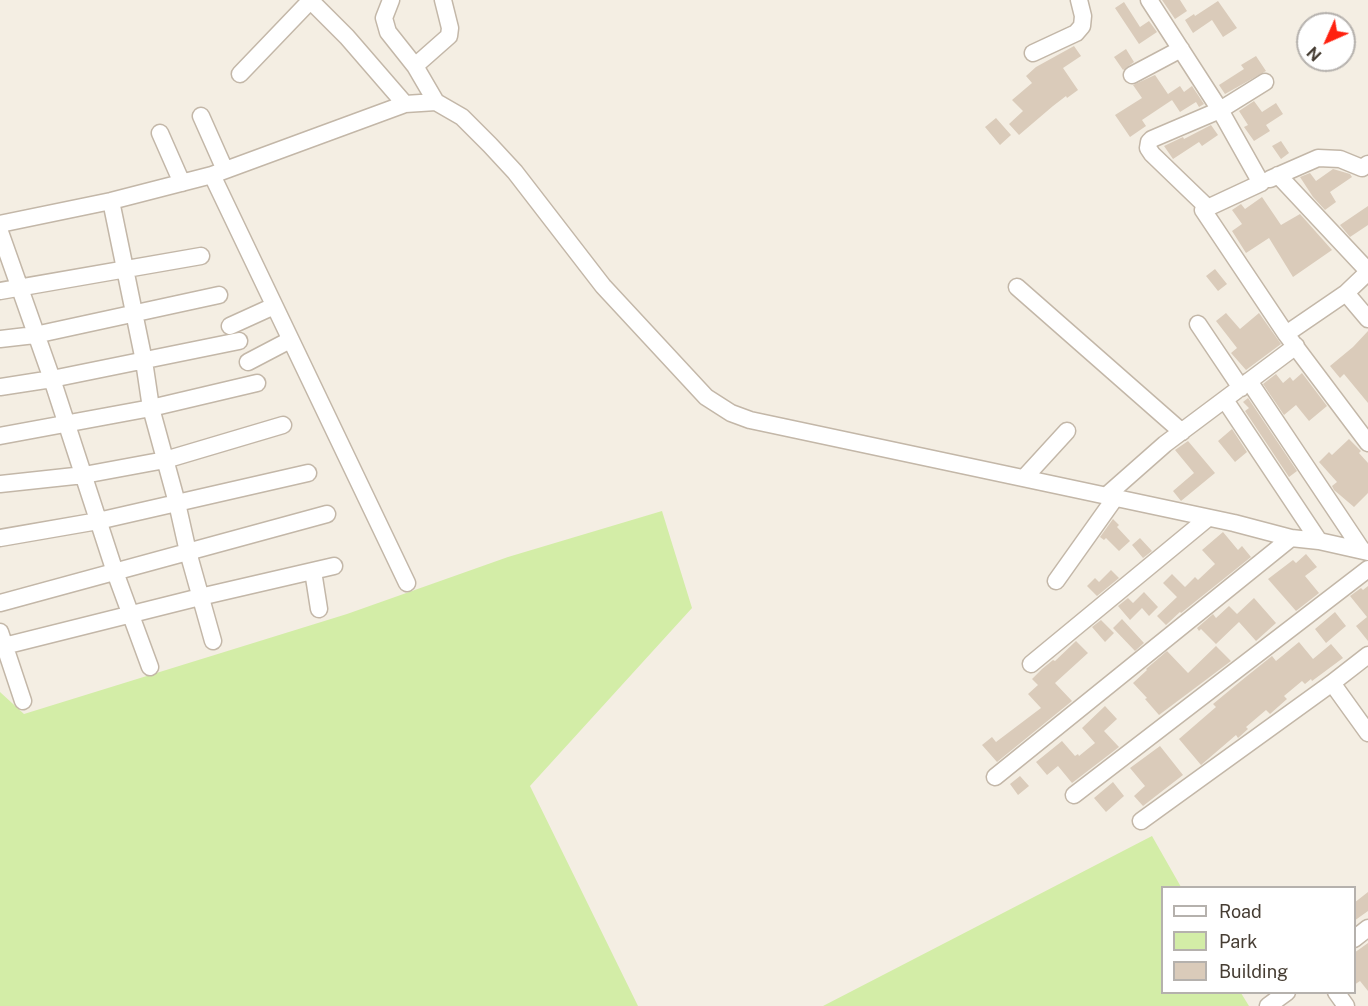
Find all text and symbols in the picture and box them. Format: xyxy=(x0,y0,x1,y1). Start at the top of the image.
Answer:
north arrow xyxy=(1296,12,1356,72)
text: N xyxy=(1303,43,1325,65)
legend xyxy=(1161,886,1356,994)
text: Road xyxy=(1219,901,1262,922)
text: Park xyxy=(1219,931,1257,952)
text: Building xyxy=(1219,961,1288,982)

